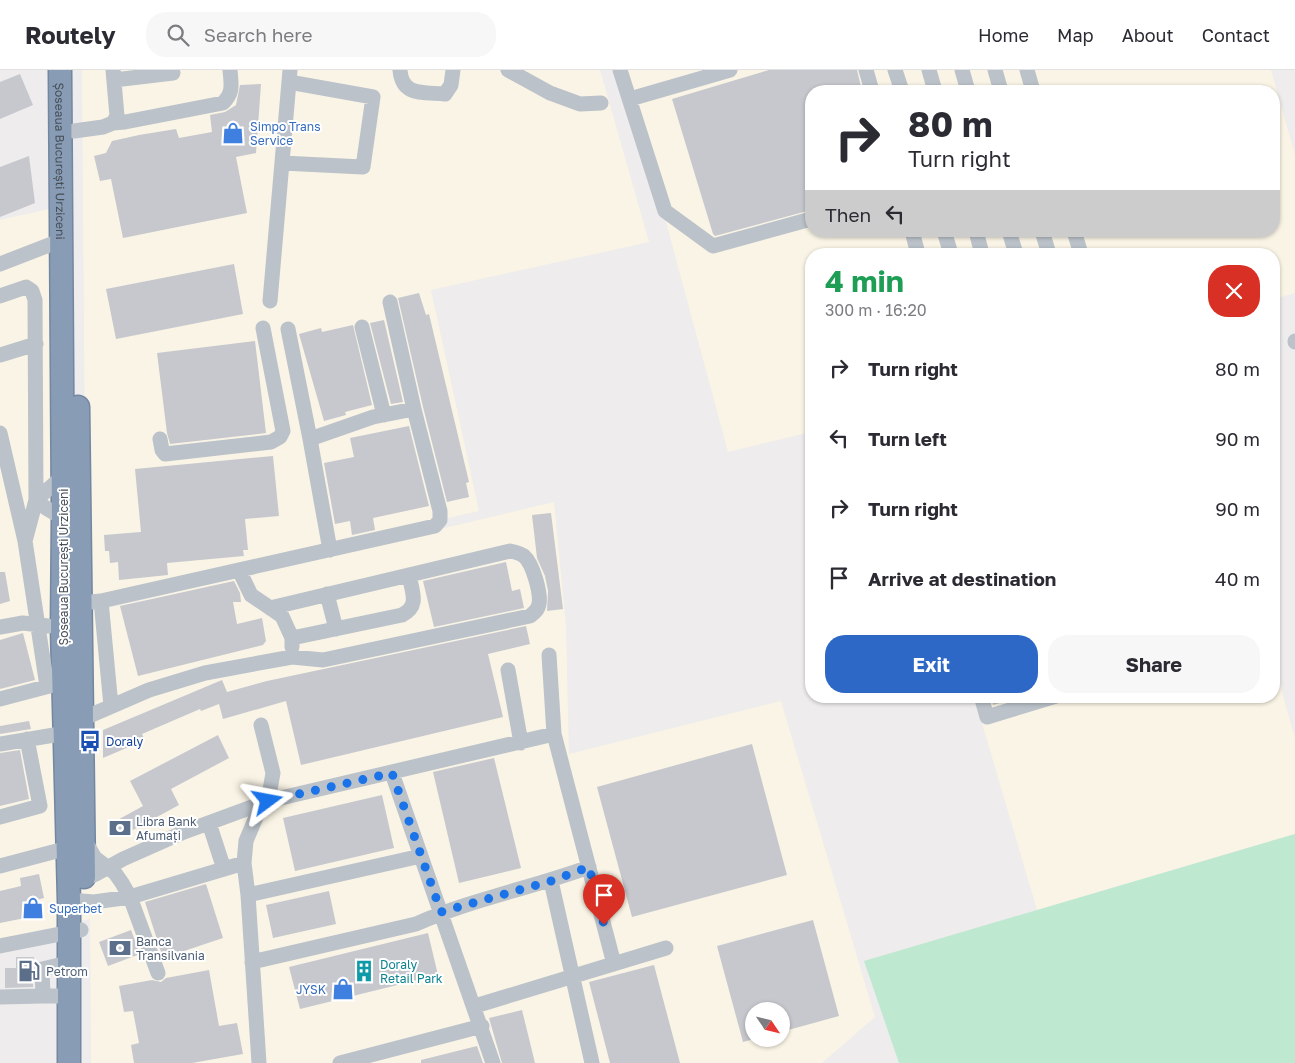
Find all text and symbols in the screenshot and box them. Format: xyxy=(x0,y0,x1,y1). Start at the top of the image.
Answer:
search box xyxy=(146,12,496,57)
text: Routely xyxy=(25,20,116,49)
icon: search xyxy=(164,21,192,49)
text: Search here xyxy=(204,23,313,46)
text: Home xyxy=(978,24,1029,46)
text: Map xyxy=(1057,24,1094,46)
text: About xyxy=(1122,24,1174,46)
text: Contact xyxy=(1202,24,1270,46)
street label: Șoseaua București Urziceni xyxy=(53,82,69,240)
text: 80 m xyxy=(908,103,993,145)
icon: right xyxy=(825,105,890,170)
place label: Simpo Trans Service xyxy=(250,119,321,148)
shop icon: Simpo Trans Service xyxy=(220,120,246,146)
text: Turn right xyxy=(908,145,1011,172)
icon: left xyxy=(881,200,909,228)
text: Then xyxy=(825,203,871,226)
text: 4 min xyxy=(825,263,904,299)
button: close xyxy=(1208,265,1260,317)
text: 300 m · 16:20 xyxy=(825,300,927,320)
icon: right xyxy=(825,354,853,382)
text: Turn right xyxy=(868,357,958,380)
text: 80 m xyxy=(1215,357,1260,380)
icon: left xyxy=(825,424,853,452)
text: Turn left xyxy=(868,427,947,450)
text: 90 m xyxy=(1215,427,1260,450)
street label: Șoseaua București Urziceni xyxy=(56,488,71,646)
icon: right xyxy=(825,494,853,522)
text: Turn right xyxy=(868,497,958,520)
text: 90 m xyxy=(1215,497,1260,520)
icon: arrive xyxy=(825,564,853,592)
text: Arrive at destination xyxy=(868,567,1056,590)
text: 40 m xyxy=(1215,567,1260,590)
button: Exit xyxy=(825,635,1038,693)
button: Share xyxy=(1048,635,1260,693)
bus stop icon: Doraly xyxy=(77,728,103,754)
place label: Doraly xyxy=(106,734,144,749)
position arrow xyxy=(241,774,293,826)
place label: Libra Bank Afumați xyxy=(136,814,197,843)
bank icon: Libra Bank Afumați xyxy=(107,815,133,841)
pin xyxy=(583,874,625,925)
icon: arrive xyxy=(590,881,618,909)
shop icon: Superbet xyxy=(20,895,46,921)
place label: Superbet xyxy=(49,901,102,916)
place label: Banca Transilvania xyxy=(136,934,205,963)
bank icon: Banca Transilvania xyxy=(107,935,133,961)
place label: Doraly Retail Park xyxy=(380,957,443,986)
fuel station icon: Petrom xyxy=(16,958,42,984)
building icon: Doraly Retail Park xyxy=(351,958,377,984)
place label: Petrom xyxy=(46,964,88,979)
shop icon: JYSK xyxy=(330,976,356,1002)
place label: JYSK xyxy=(296,982,326,997)
north arrow xyxy=(745,1002,790,1048)
map controls xyxy=(745,1002,790,1047)

